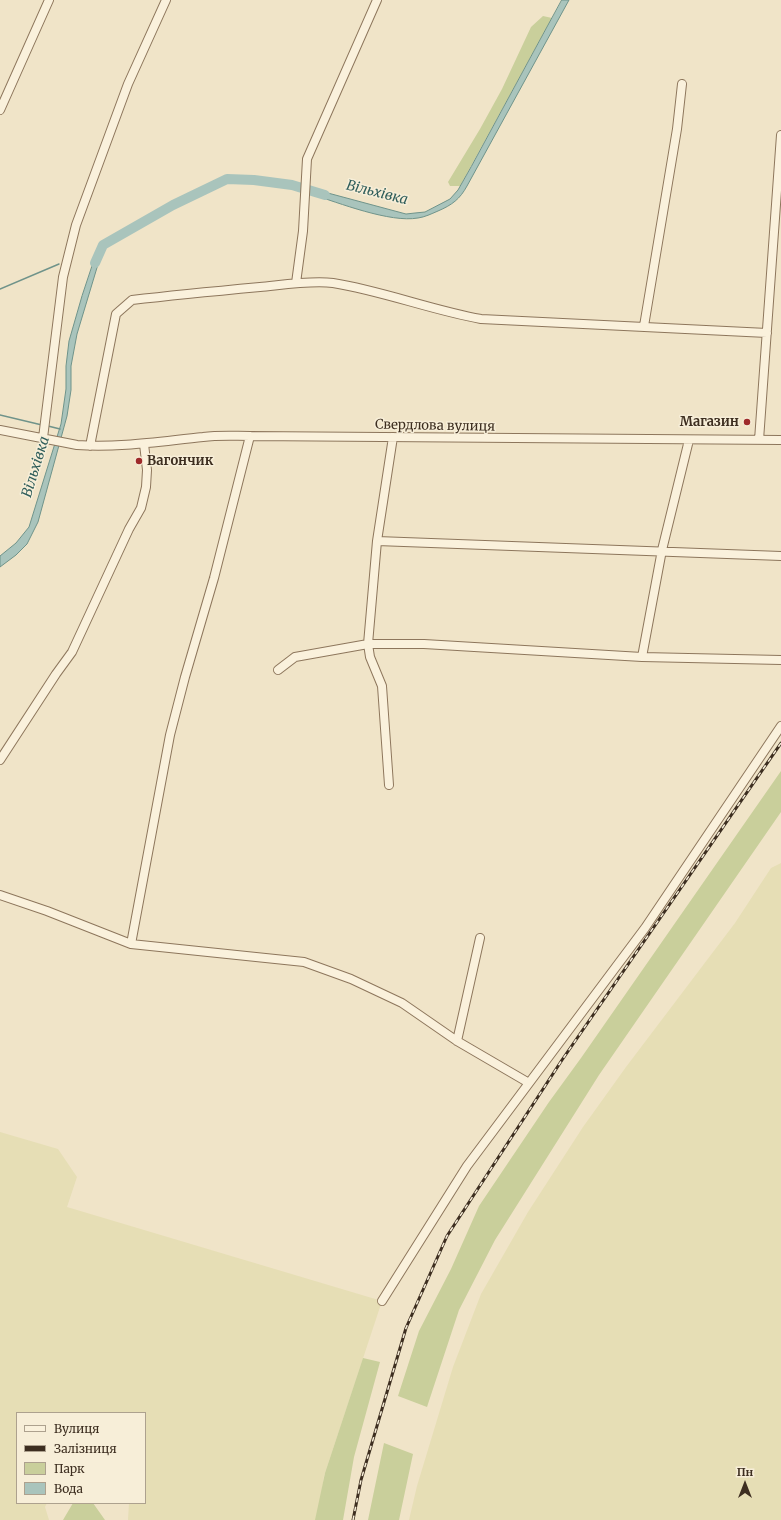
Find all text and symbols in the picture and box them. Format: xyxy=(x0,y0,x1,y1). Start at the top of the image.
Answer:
water label: Вільхівка xyxy=(344,177,410,209)
place label: Mагазин xyxy=(680,414,739,430)
street label: Свердлова вулиця xyxy=(375,417,495,435)
marker: Mагазин xyxy=(742,417,752,427)
water label: Вільхівка xyxy=(19,434,53,500)
place label: Вагончик xyxy=(147,453,213,469)
marker: Вагончик xyxy=(134,456,144,466)
legend xyxy=(16,1412,146,1504)
text: Вулиця xyxy=(54,1421,99,1436)
text: Залізниця xyxy=(54,1441,117,1456)
text: Парк xyxy=(54,1461,85,1476)
north arrow xyxy=(725,1464,765,1504)
text: Пн xyxy=(737,1465,753,1479)
text: Вода xyxy=(54,1481,83,1496)

